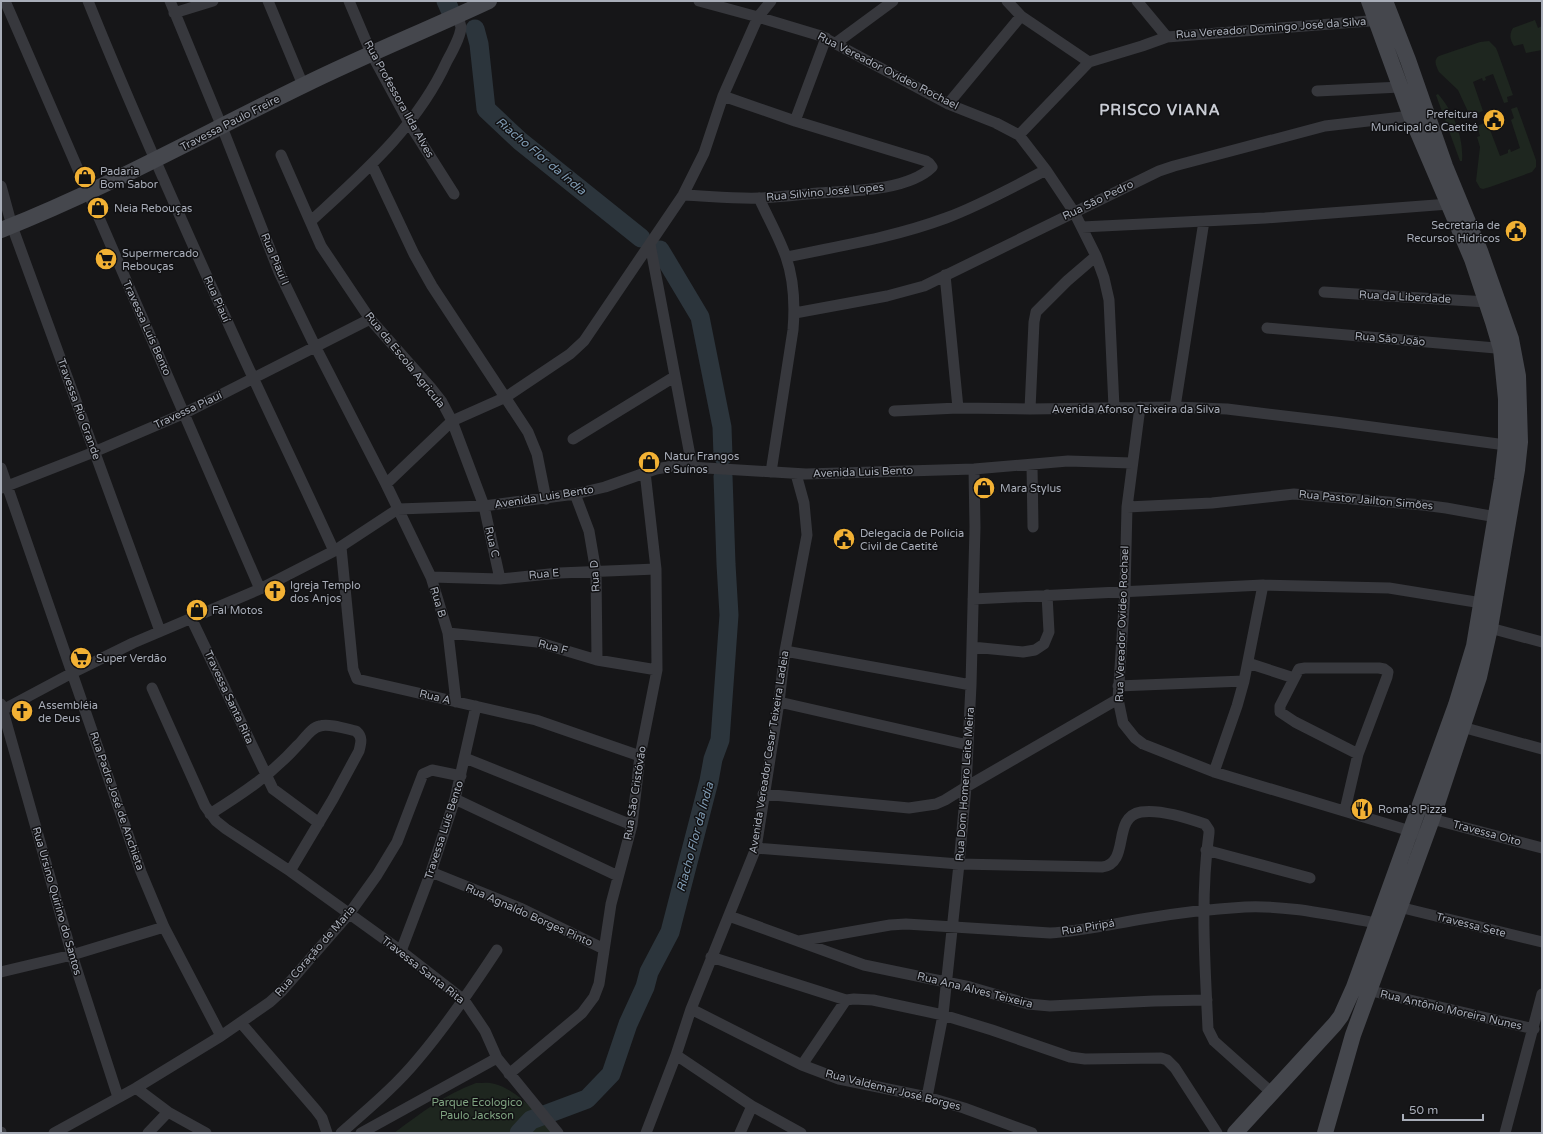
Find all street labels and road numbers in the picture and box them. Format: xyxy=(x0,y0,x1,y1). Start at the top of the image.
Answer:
street label: Rua Vereador Domingo José da Silva xyxy=(1175,15,1367,41)
street label: Rua Vereador Ovídeo Rochael xyxy=(815,30,961,112)
street label: Rua Professora Ilda Alves xyxy=(361,38,437,160)
street label: Travessa Paulo Freire xyxy=(178,92,282,154)
street label: Rua São Pedro xyxy=(1060,177,1136,223)
street label: Rua Silvino José Lopes xyxy=(766,180,884,204)
street label: Rua Piauí I xyxy=(258,231,292,287)
street label: Rua Piauí xyxy=(201,274,233,324)
street label: Travessa Luís Bento xyxy=(120,278,174,378)
street label: Rua da Liberdade xyxy=(1359,288,1451,306)
street label: Rua da Escola Agricula xyxy=(362,309,448,411)
street label: Rua São João xyxy=(1354,329,1426,349)
street label: Travessa Rio Grande xyxy=(55,357,103,461)
street label: Travessa Piauí xyxy=(152,388,224,431)
street label: Avenida Afonso Teixeira da Silva xyxy=(1052,403,1220,416)
street label: Avenida Luis Bento xyxy=(813,464,914,480)
street label: Avenida Luis Bento xyxy=(493,483,595,511)
street label: Rua Pastor Jailton Simões xyxy=(1298,488,1434,512)
street label: Rua C xyxy=(482,525,502,559)
street label: Rua Vereador Ovídeo Rochael xyxy=(1113,546,1131,702)
street label: Rua D xyxy=(587,560,603,592)
street label: Rua E xyxy=(528,566,560,582)
street label: Rua B xyxy=(427,585,449,619)
street label: Rua F xyxy=(537,637,570,657)
street label: Travessa Santa Rita xyxy=(202,648,256,746)
street label: Avenida Vereador Cesar Teixeira Ladeia xyxy=(747,650,791,854)
street label: Rua A xyxy=(418,687,452,707)
street label: Rua Dom Homero Leite Meira xyxy=(953,707,977,861)
street label: Rua Padre José de Anchieta xyxy=(87,730,147,872)
street label: Rua São Cristóvão xyxy=(621,745,649,841)
street label: Travessa Luís Bento xyxy=(422,779,466,881)
street label: Travessa Oito xyxy=(1451,818,1523,848)
street label: Rua Ursino Quirino do Santos xyxy=(30,825,84,977)
street label: Rua Agnaldo Borges Pinto xyxy=(463,881,595,949)
street label: Rua Coração de Maria xyxy=(272,903,358,999)
street label: Travessa Sete xyxy=(1435,910,1507,940)
street label: Rua Piripá xyxy=(1060,916,1116,938)
street label: Travessa Santa Rita xyxy=(379,934,467,1006)
street label: Rua Ana Alves Teixeira xyxy=(916,969,1034,1011)
street label: Rua Antônio Moreira Nunes xyxy=(1379,987,1523,1033)
street label: Rua Valdemar José Borges xyxy=(824,1067,962,1113)

